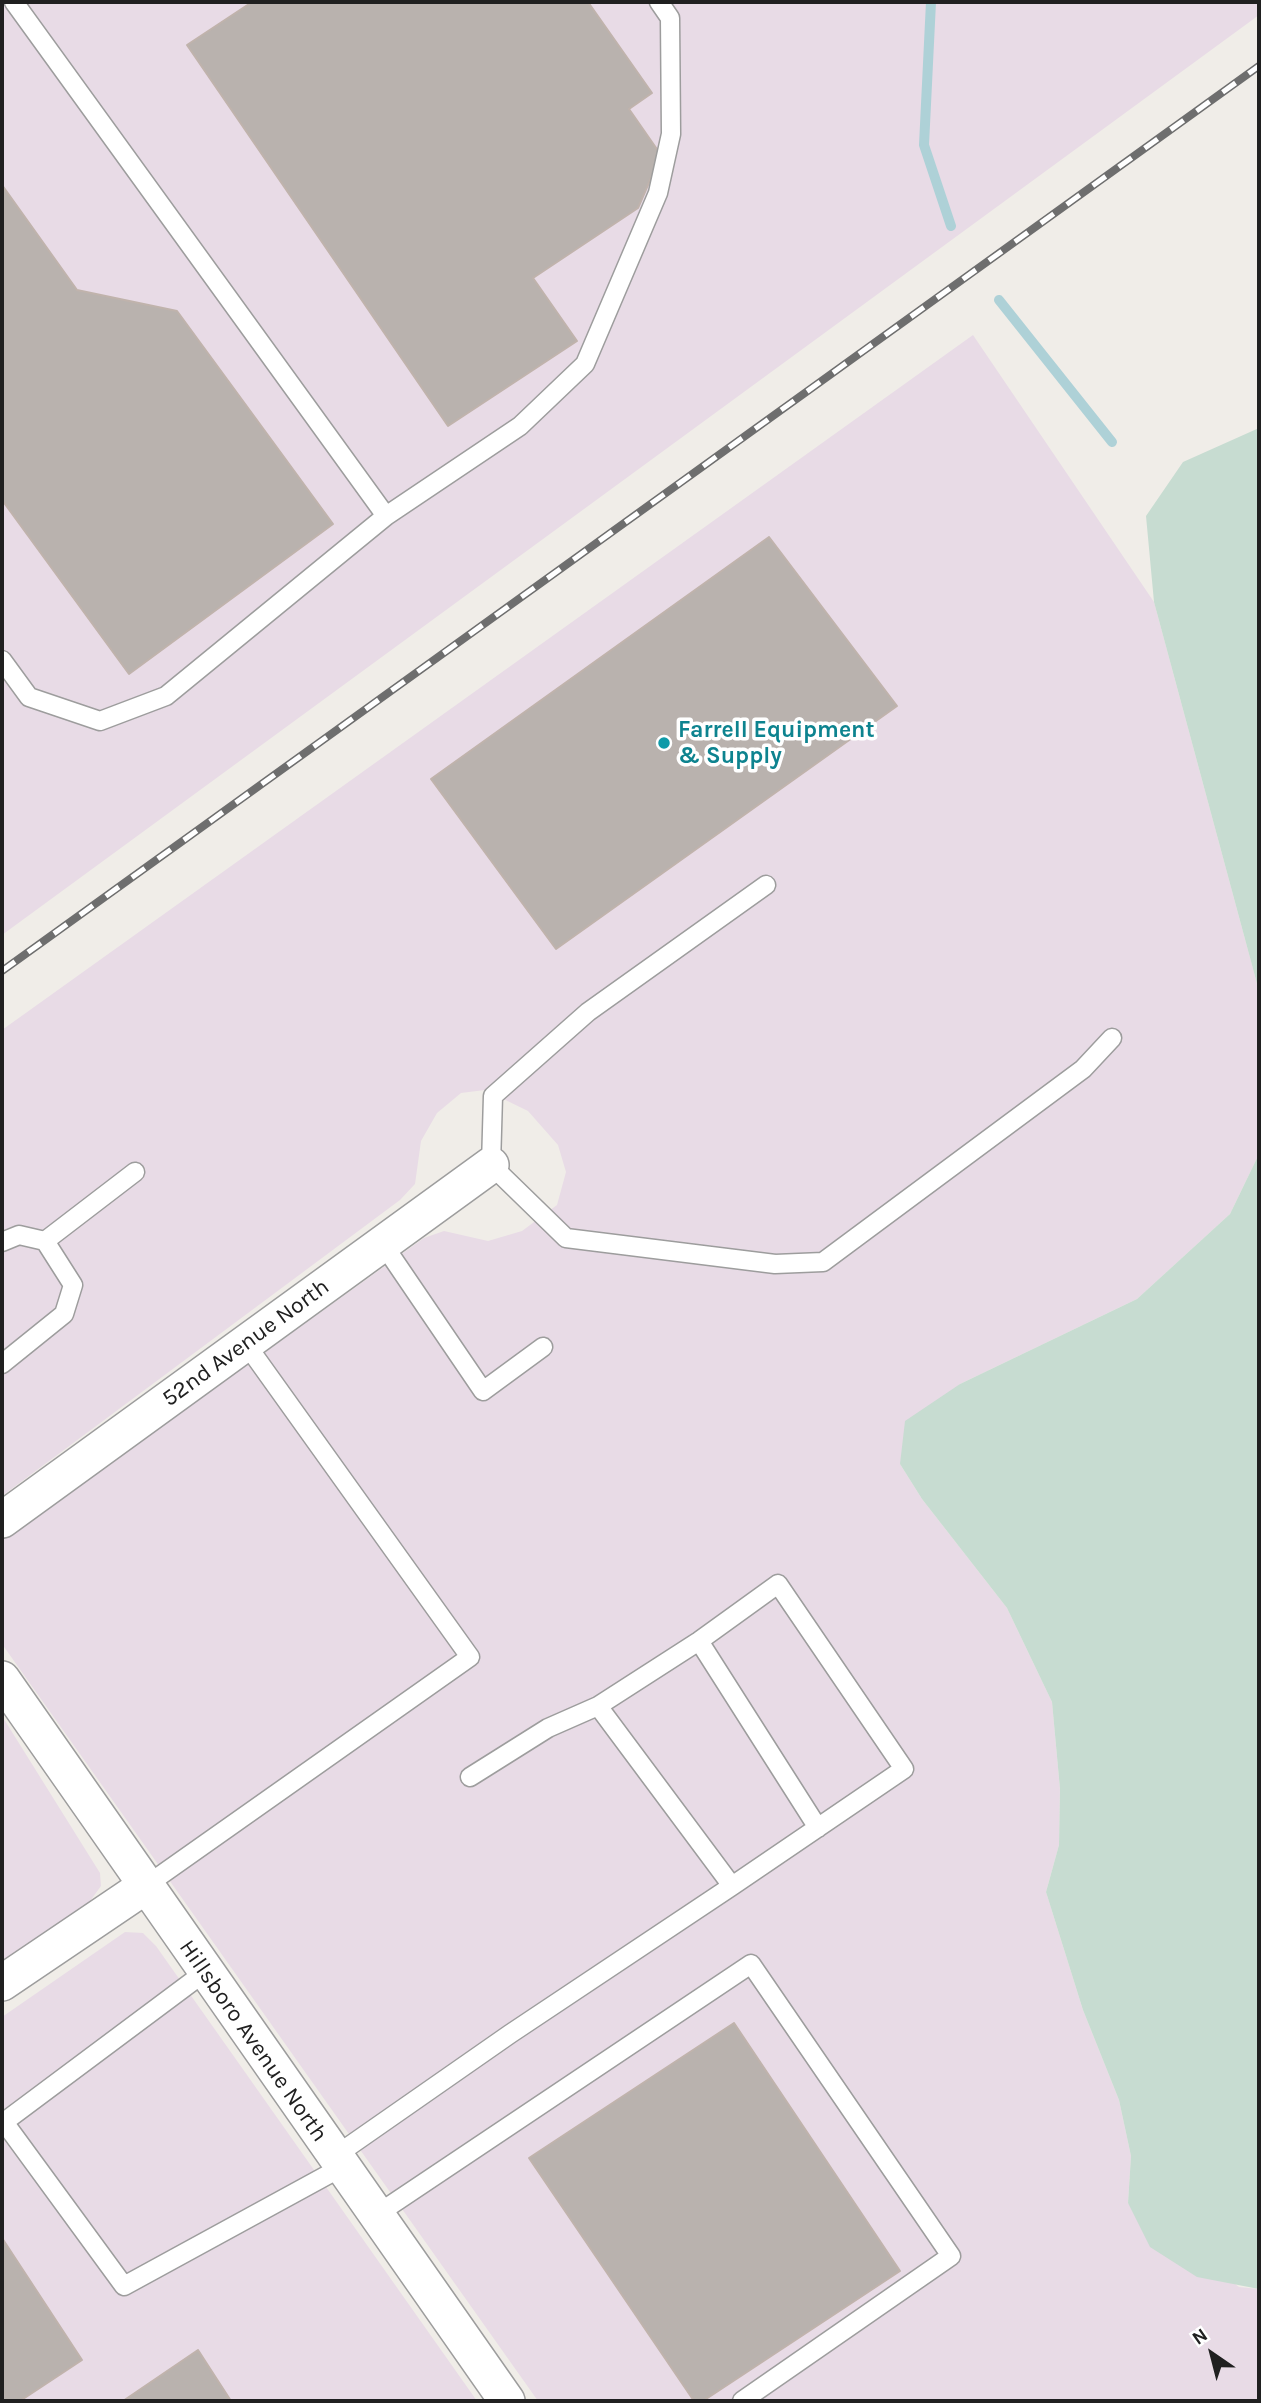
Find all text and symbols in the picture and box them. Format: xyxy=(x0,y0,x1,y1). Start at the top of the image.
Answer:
place label: Farrell Equipment & Supply xyxy=(678,716,874,770)
marker: Farrell Equipment & Supply xyxy=(656,735,672,751)
street label: 52nd Avenue North xyxy=(157,1273,335,1413)
street label: Hillsboro Avenue North xyxy=(173,1935,333,2147)
north arrow xyxy=(1177,2319,1247,2389)
text: N xyxy=(1188,2324,1212,2350)

